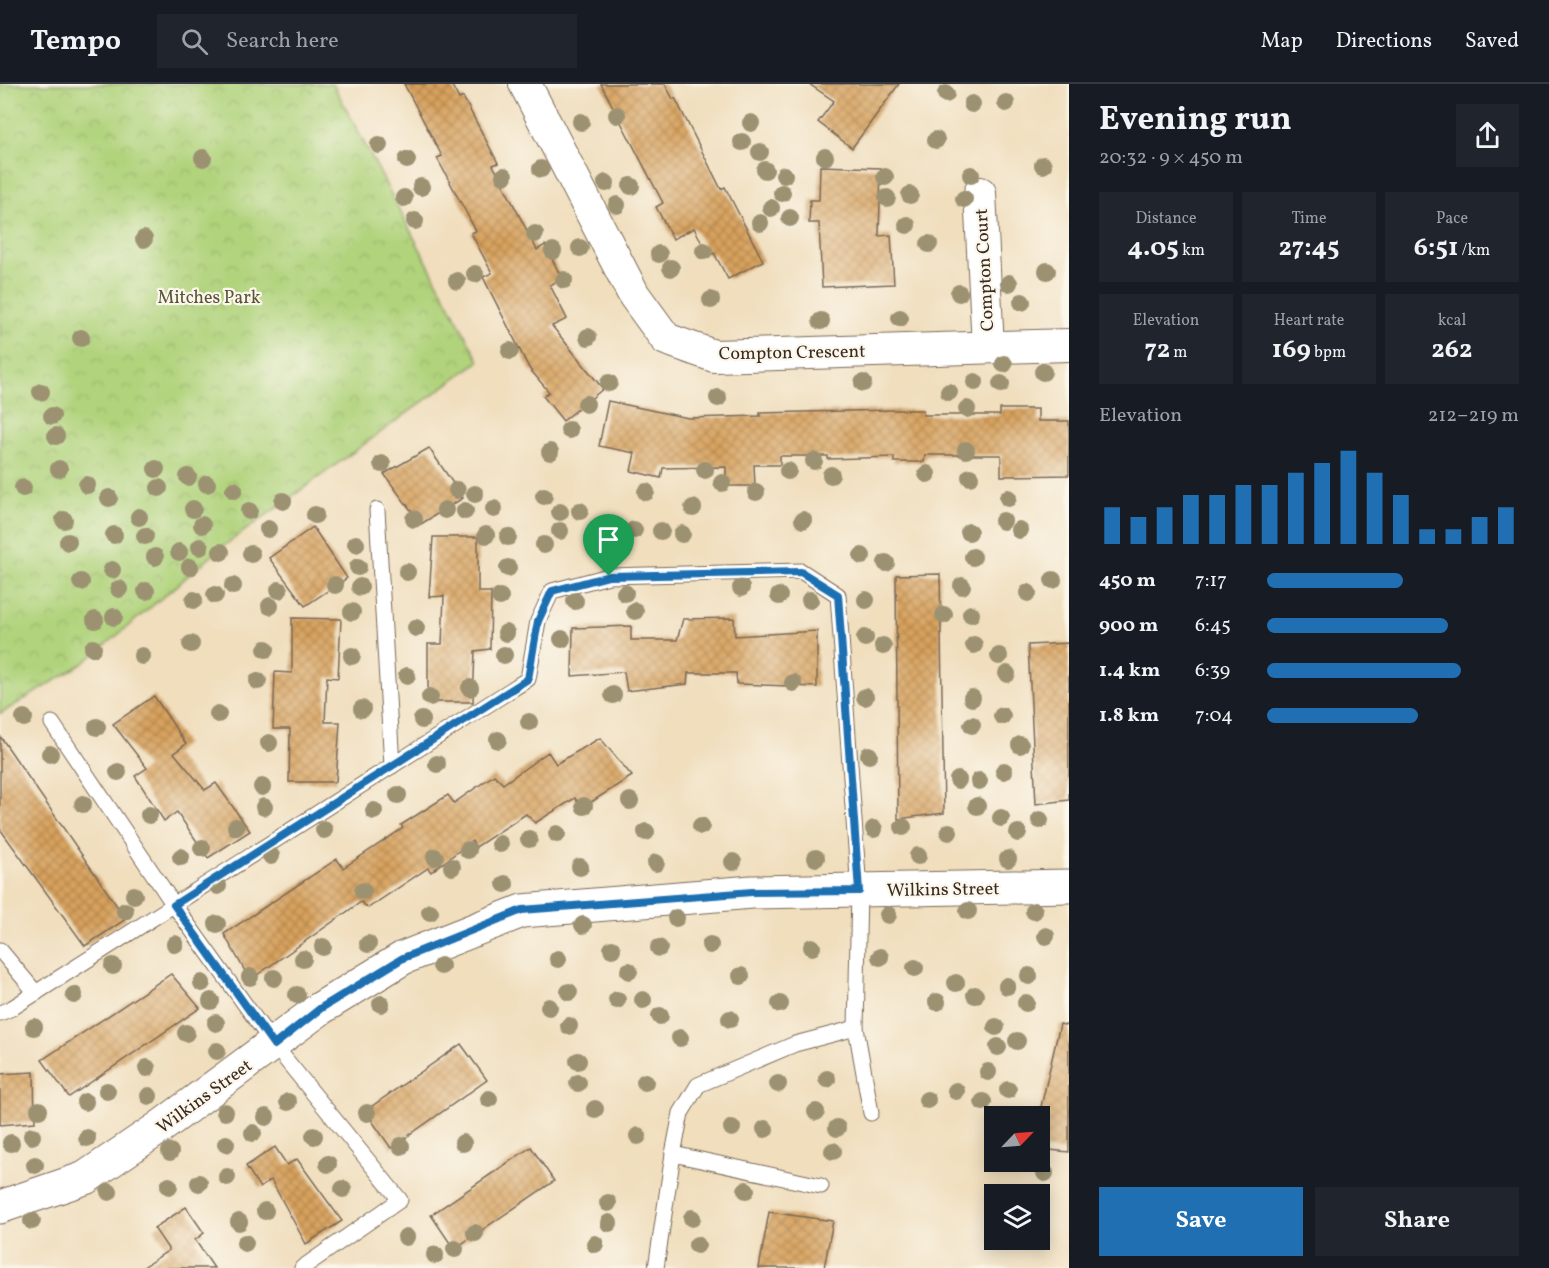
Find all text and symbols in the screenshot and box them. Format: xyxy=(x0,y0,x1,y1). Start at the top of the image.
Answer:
search box xyxy=(157,14,577,68)
text: Tempo xyxy=(30,22,121,61)
icon: search xyxy=(178,25,211,58)
text: Search here xyxy=(226,26,339,57)
text: Map xyxy=(1261,27,1303,56)
text: Directions xyxy=(1336,27,1432,56)
text: Saved xyxy=(1465,27,1519,56)
text: Evening run xyxy=(1099,98,1292,144)
button: share xyxy=(1456,104,1519,167)
text: 20:32 · 9 × 450 m xyxy=(1099,144,1243,172)
street label: Compton Court xyxy=(970,208,1001,332)
text: Distance xyxy=(1135,208,1197,230)
text: Time xyxy=(1291,208,1327,230)
text: Pace xyxy=(1436,208,1468,230)
text: 4.05 xyxy=(1127,230,1179,266)
text: 27:45 xyxy=(1279,230,1339,266)
text: 6:51 xyxy=(1414,230,1458,266)
text: km xyxy=(1179,240,1205,262)
text: /km xyxy=(1458,240,1490,262)
park label: Mitches Park xyxy=(157,286,261,311)
text: Elevation xyxy=(1133,310,1199,332)
text: Heart rate xyxy=(1274,310,1344,332)
text: kcal xyxy=(1438,310,1466,332)
text: 72 xyxy=(1144,332,1170,368)
text: 169 xyxy=(1272,332,1311,368)
text: 262 xyxy=(1431,332,1473,368)
street label: Compton Crescent xyxy=(718,340,866,367)
text: m xyxy=(1170,342,1188,364)
text: bpm xyxy=(1311,342,1346,364)
text: Elevation xyxy=(1099,402,1182,430)
text: 212–219 m xyxy=(1428,402,1519,430)
pin xyxy=(583,514,634,576)
icon: arrive xyxy=(592,523,625,556)
text: 450 m xyxy=(1099,567,1156,595)
text: 7:17 xyxy=(1195,567,1227,595)
text: 900 m xyxy=(1099,612,1158,640)
text: 6:45 xyxy=(1195,612,1231,640)
text: 1.4 km xyxy=(1099,657,1160,685)
text: 6:39 xyxy=(1195,657,1230,685)
text: 1.8 km xyxy=(1099,702,1159,730)
text: 7:04 xyxy=(1195,702,1233,730)
street label: Wilkins Street xyxy=(886,877,1000,904)
street label: Wilkins Street xyxy=(152,1054,258,1140)
north arrow xyxy=(984,1106,1050,1172)
map controls xyxy=(984,1106,1050,1250)
button: layers xyxy=(984,1184,1050,1250)
button: Save xyxy=(1099,1187,1303,1256)
button: Share xyxy=(1315,1187,1519,1256)

